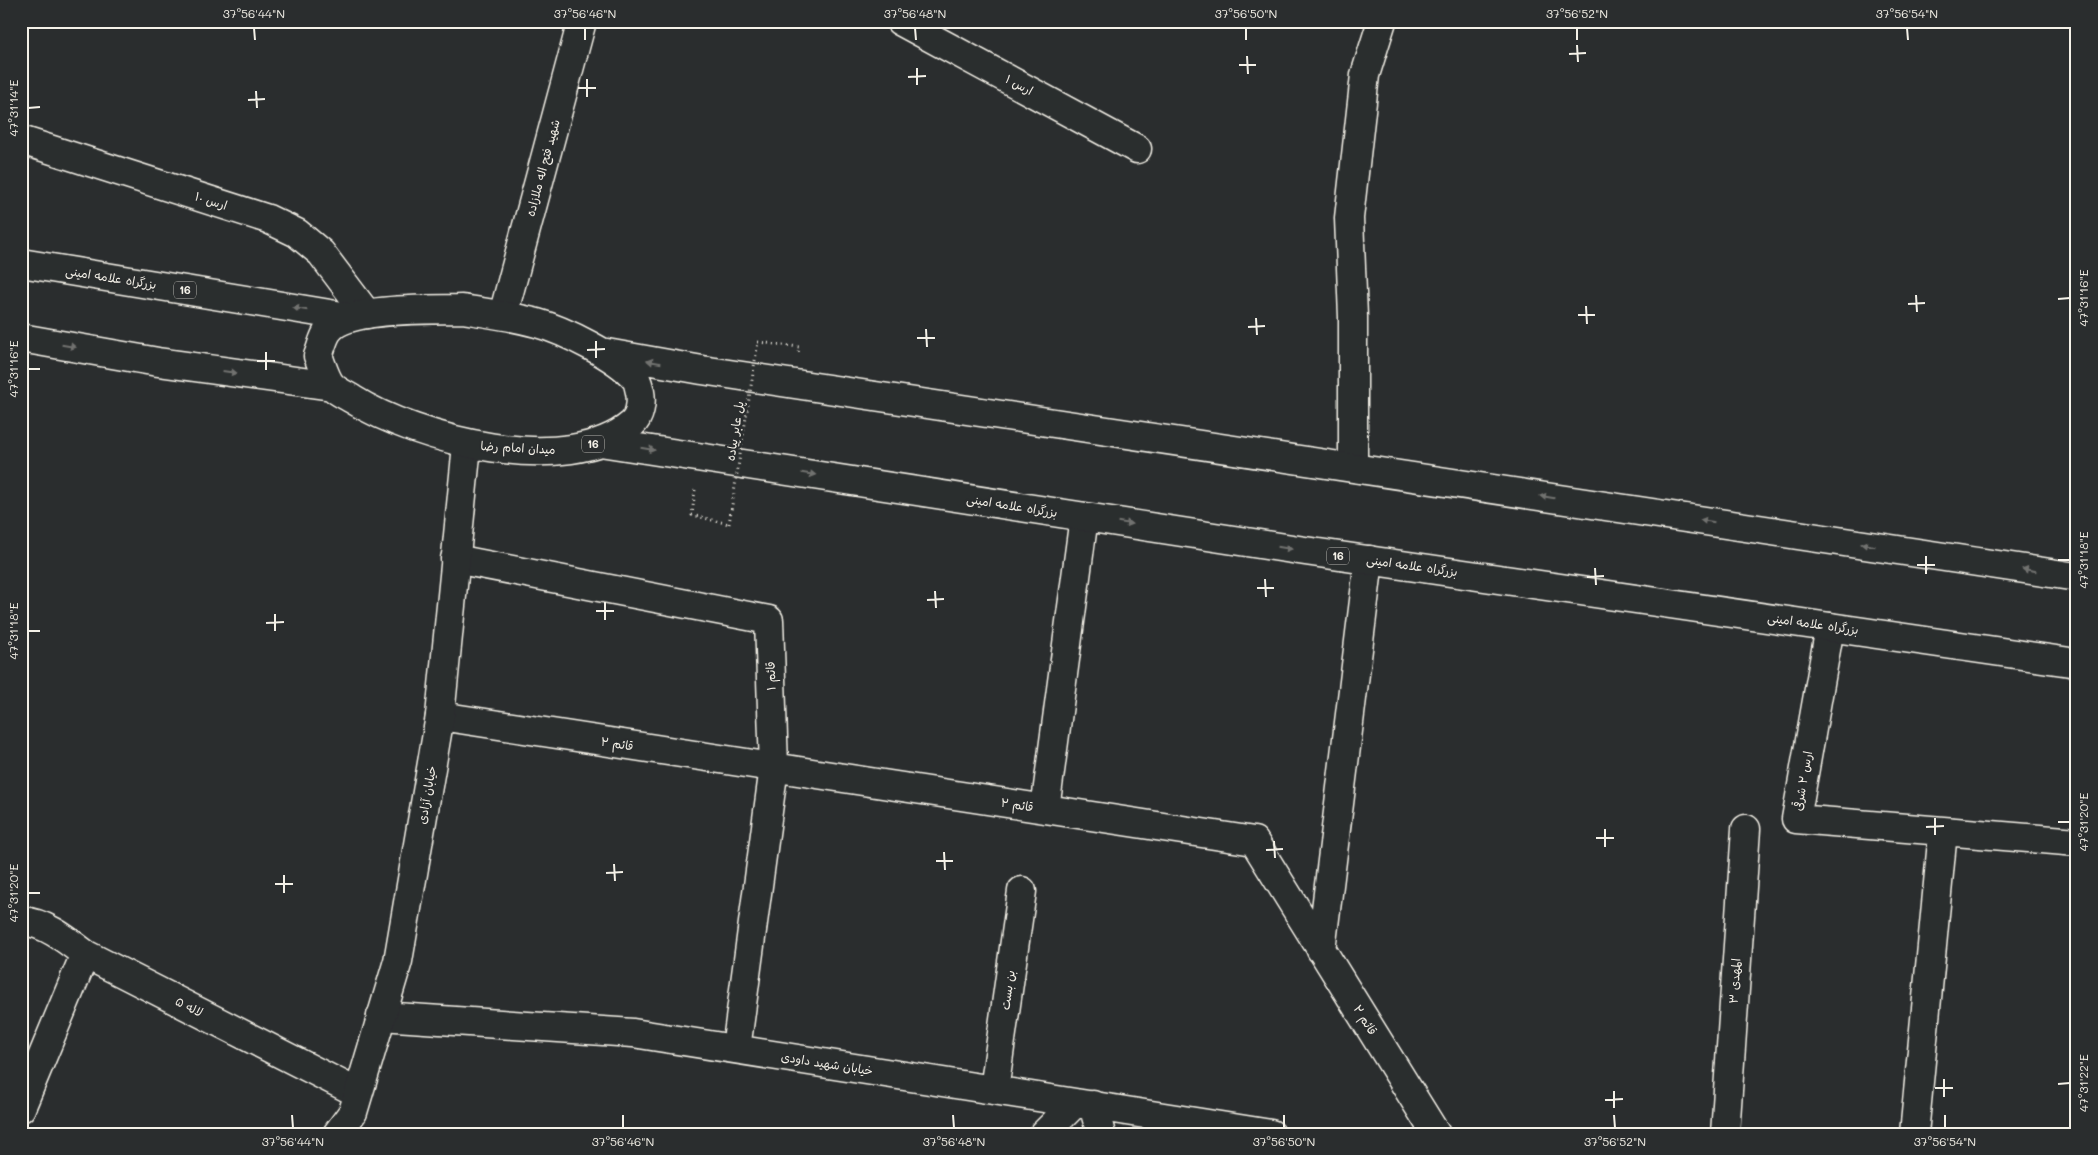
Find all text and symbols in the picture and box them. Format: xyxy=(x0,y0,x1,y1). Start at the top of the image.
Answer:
text: 37°56'44"N xyxy=(223,5,285,21)
text: 37°56'46"N xyxy=(554,5,616,21)
text: 37°56'48"N xyxy=(884,5,946,21)
text: 37°56'50"N xyxy=(1215,5,1277,21)
text: 37°56'52"N xyxy=(1546,5,1608,21)
text: 37°56'54"N xyxy=(1876,5,1938,21)
street label: ارس ۱ xyxy=(1003,70,1036,98)
text: 47°31'14"E xyxy=(5,79,21,136)
street label: شهید فتح اله ملازاده xyxy=(521,117,565,219)
street label: ارس ۱۰ xyxy=(193,187,230,213)
street label: بزرگراه علامه امینی xyxy=(64,262,158,293)
text: 47°31'16"E xyxy=(2075,269,2091,327)
road number: 16 xyxy=(174,282,196,298)
one-way arrow xyxy=(291,304,307,312)
text: 47°31'16"E xyxy=(5,340,21,398)
one-way arrow xyxy=(62,343,78,351)
one-way arrow xyxy=(646,357,662,365)
one-way arrow xyxy=(222,368,238,376)
street label: پل عابر پیاده xyxy=(721,400,748,462)
road number: 16 xyxy=(582,436,604,452)
street label: میدان امام رضا xyxy=(480,437,556,459)
one-way arrow xyxy=(640,446,656,454)
one-way arrow xyxy=(801,471,817,479)
street label: بزرگراه علامه امینی xyxy=(965,490,1059,521)
one-way arrow xyxy=(1538,492,1554,500)
one-way arrow xyxy=(1699,517,1715,525)
one-way arrow xyxy=(1117,519,1133,527)
text: 47°31'18"E xyxy=(2075,531,2091,589)
one-way arrow xyxy=(1860,541,1876,549)
one-way arrow xyxy=(1278,544,1294,552)
road number: 16 xyxy=(1327,548,1349,564)
street label: بزرگراه علامه امینی xyxy=(1365,551,1459,580)
one-way arrow xyxy=(2020,565,2036,573)
text: 47°31'18"E xyxy=(5,602,21,660)
street label: بزرگراه علامه امینی xyxy=(1766,609,1860,638)
street label: قائم ۱ xyxy=(761,661,781,691)
street label: قائم ۲ xyxy=(599,733,635,755)
street label: ارس ۲ شرقی xyxy=(1789,750,1815,812)
street label: خیابان آزادی xyxy=(413,764,440,825)
text: 47°31'20"E xyxy=(2075,793,2091,851)
street label: قائم ۲ xyxy=(999,794,1035,816)
text: 47°31'20"E xyxy=(5,864,21,922)
street label: المهدی ۳ xyxy=(1724,958,1744,1004)
street label: بن بست xyxy=(996,969,1019,1011)
street label: لاله ۵ xyxy=(173,992,206,1020)
street label: قائم ۲ xyxy=(1349,1001,1381,1039)
street label: خیابان شهید داودی xyxy=(780,1048,874,1079)
text: 47°31'22"E xyxy=(2075,1054,2091,1112)
text: 37°56'44"N xyxy=(262,1133,324,1149)
text: 37°56'46"N xyxy=(592,1133,654,1149)
text: 37°56'48"N xyxy=(923,1133,985,1149)
text: 37°56'50"N xyxy=(1253,1133,1315,1149)
text: 37°56'52"N xyxy=(1584,1133,1646,1149)
text: 37°56'54"N xyxy=(1914,1133,1976,1149)

